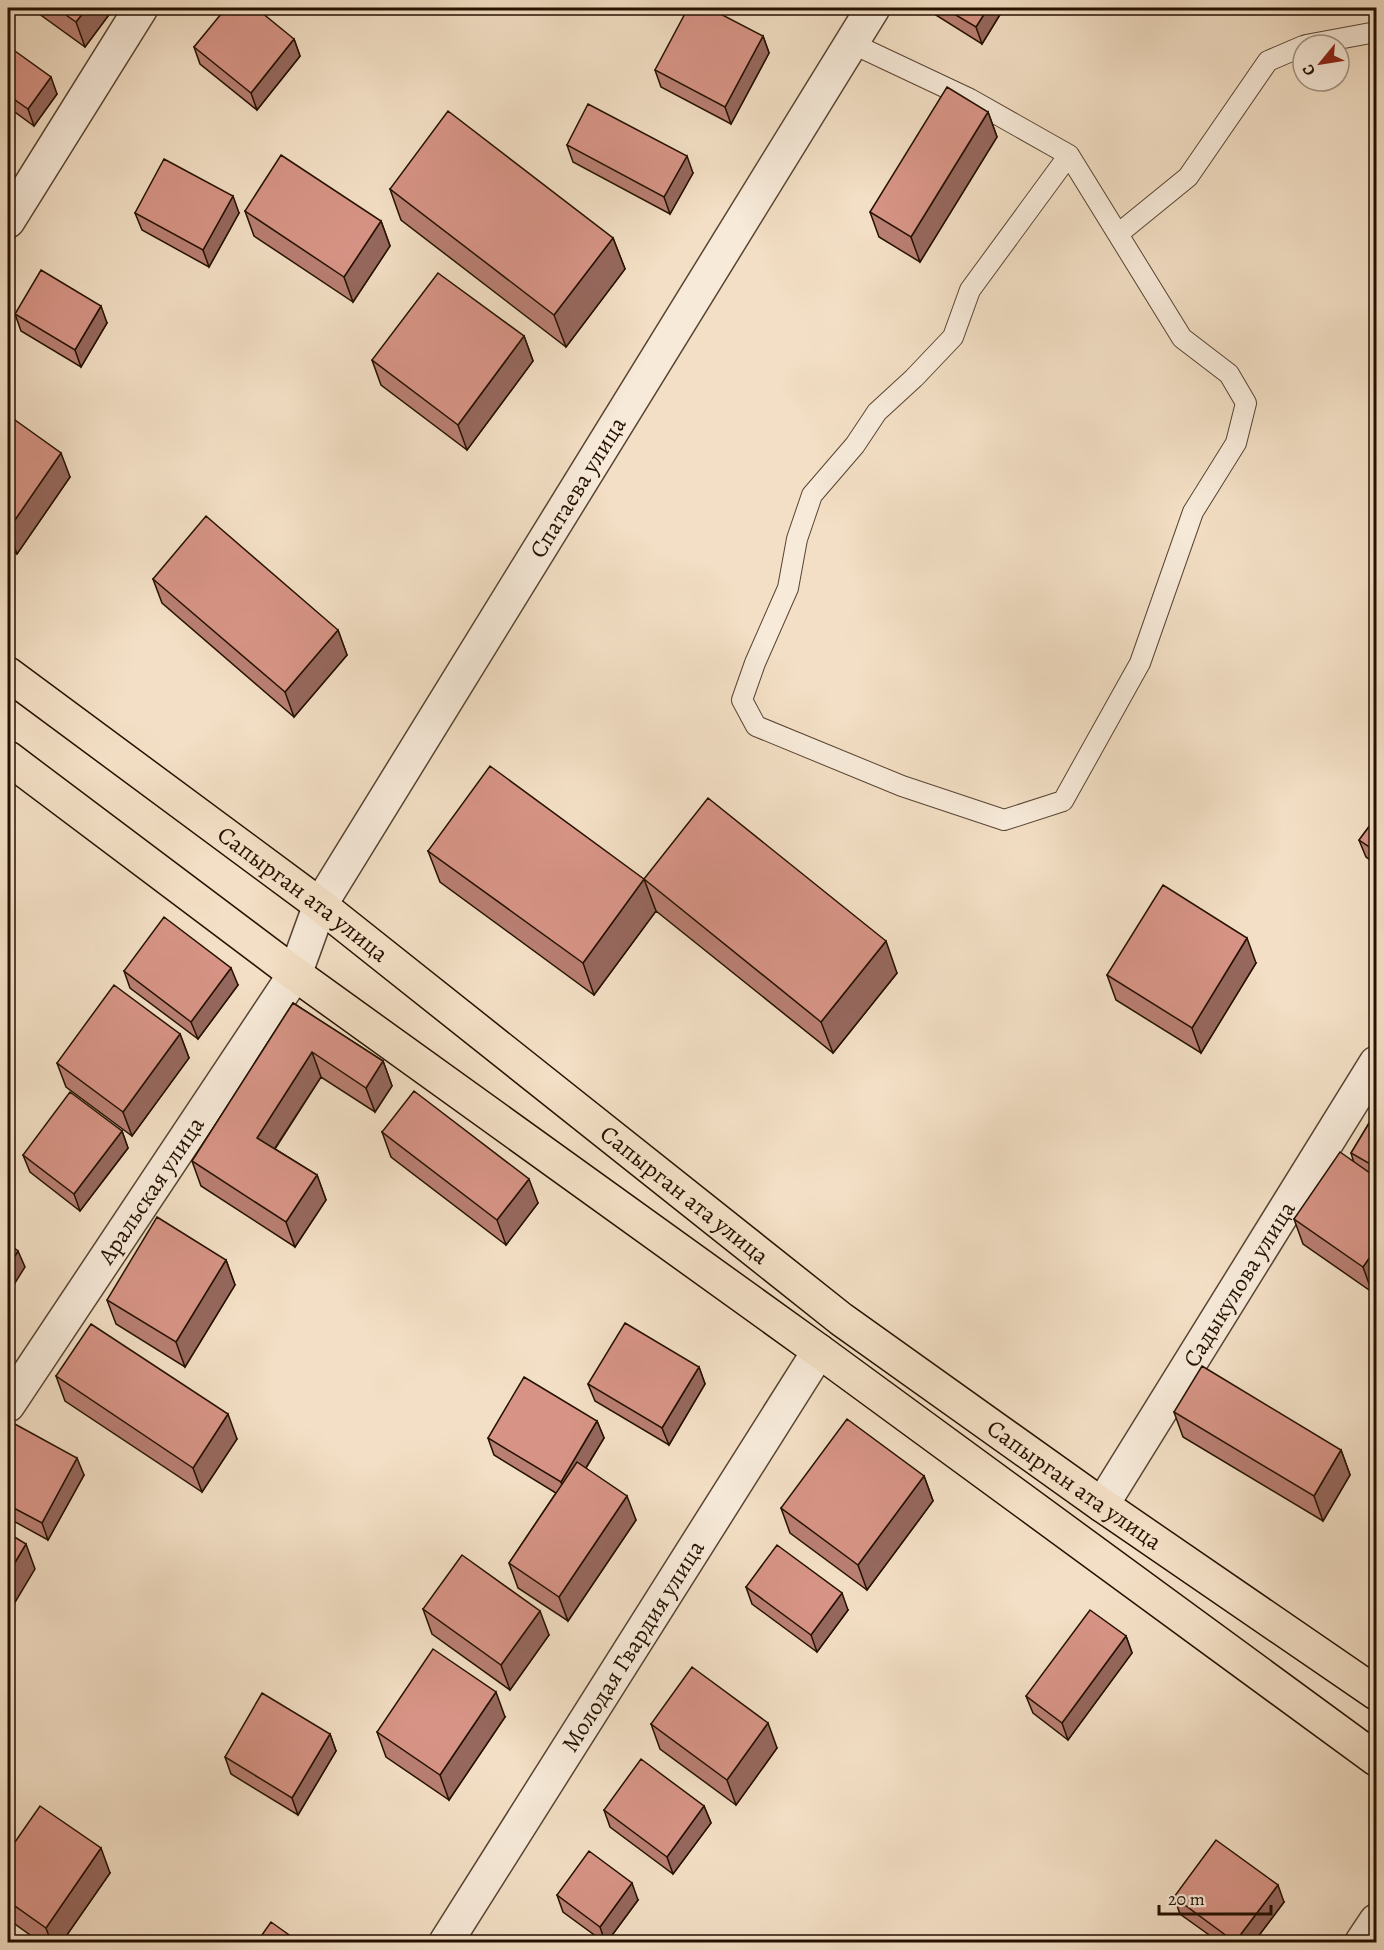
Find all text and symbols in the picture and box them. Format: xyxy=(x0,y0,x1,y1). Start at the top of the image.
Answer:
north arrow xyxy=(1291,33,1351,93)
text: С xyxy=(1297,60,1321,80)
street label: Спатаева улица xyxy=(522,410,633,564)
street label: Сапырган ата улица xyxy=(211,818,395,969)
street label: Аральская улица xyxy=(90,1110,212,1271)
street label: Сапырган ата улица xyxy=(594,1118,776,1272)
street label: Садыкулова улица xyxy=(1175,1195,1303,1373)
street label: Сапырган ата улица xyxy=(981,1412,1168,1557)
street label: Молодая Гвардия улица xyxy=(554,1534,712,1758)
scale bar xyxy=(1159,1878,1272,1916)
text: 20 m xyxy=(1168,1887,1205,1911)

